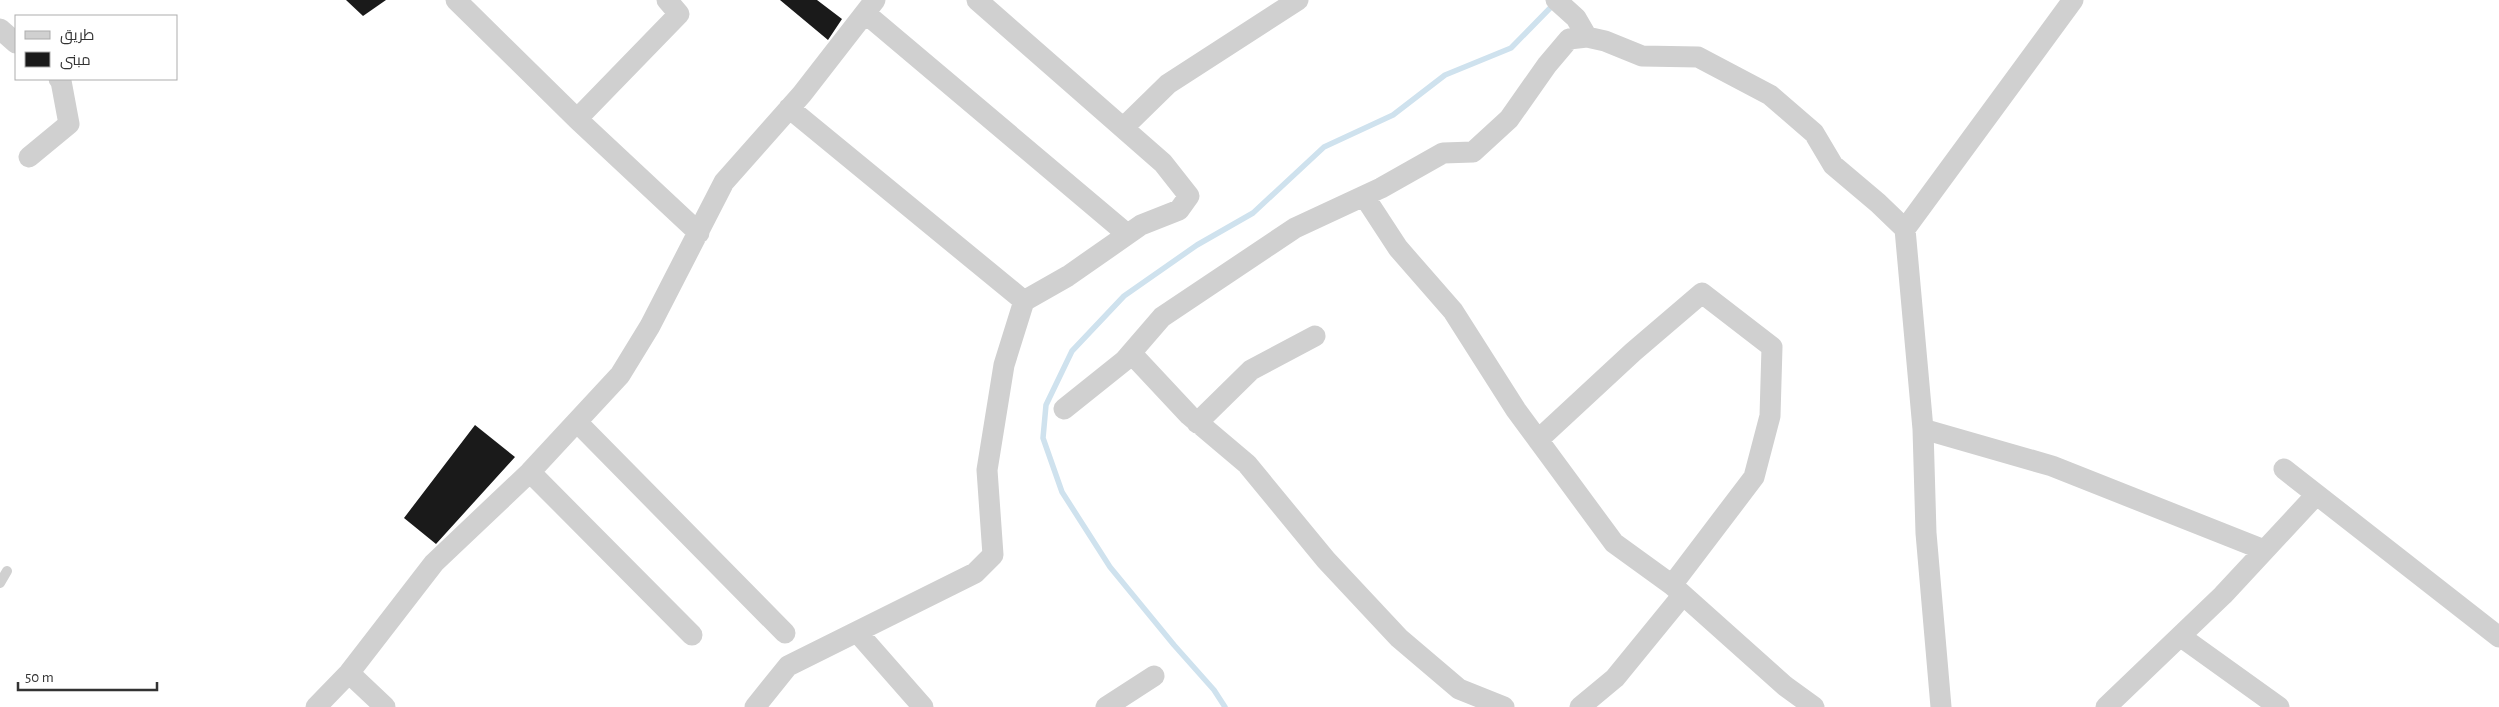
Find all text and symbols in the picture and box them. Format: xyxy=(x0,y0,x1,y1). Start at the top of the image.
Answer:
legend xyxy=(15,15,178,80)
text: طريق xyxy=(60,28,94,45)
text: مبنى xyxy=(60,53,91,70)
scale bar xyxy=(18,660,156,692)
text: 50 m xyxy=(25,670,54,685)

